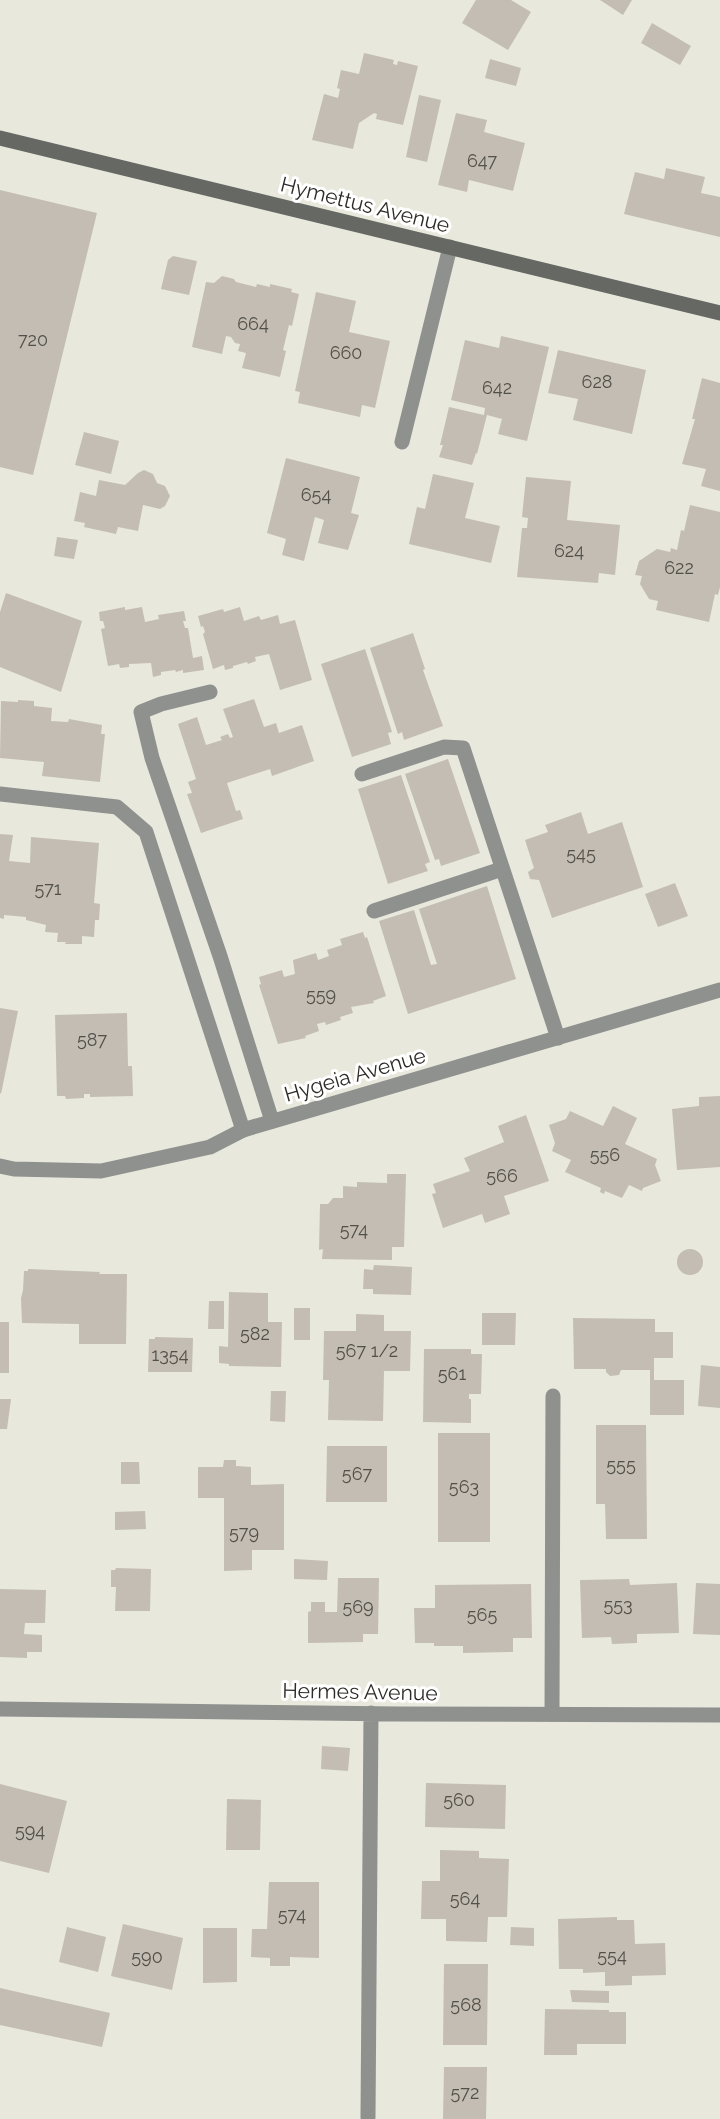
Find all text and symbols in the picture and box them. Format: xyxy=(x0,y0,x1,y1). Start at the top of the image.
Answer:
house number: 647 xyxy=(467,150,497,171)
street label: Hymettus Avenue xyxy=(278,171,452,238)
house number: 664 xyxy=(237,313,269,334)
house number: 720 xyxy=(18,329,48,350)
house number: 660 xyxy=(330,342,362,363)
house number: 628 xyxy=(582,371,612,392)
house number: 642 xyxy=(482,377,512,398)
house number: 654 xyxy=(301,484,331,505)
house number: 624 xyxy=(554,540,584,561)
house number: 622 xyxy=(664,557,694,578)
house number: 545 xyxy=(566,843,596,864)
house number: 571 xyxy=(34,878,62,899)
house number: 559 xyxy=(306,984,336,1005)
house number: 587 xyxy=(77,1029,107,1050)
street label: Hygeia Avenue xyxy=(281,1042,429,1107)
house number: 556 xyxy=(590,1144,620,1165)
house number: 566 xyxy=(486,1165,518,1186)
house number: 574 xyxy=(340,1219,368,1240)
house number: 582 xyxy=(240,1323,270,1344)
house number: 567 1/2 xyxy=(336,1340,398,1361)
house number: 1354 xyxy=(152,1344,189,1365)
house number: 561 xyxy=(438,1363,466,1384)
house number: 555 xyxy=(606,1454,636,1475)
house number: 567 xyxy=(342,1463,373,1484)
house number: 563 xyxy=(449,1476,479,1497)
house number: 579 xyxy=(229,1522,259,1543)
house number: 553 xyxy=(603,1594,633,1615)
house number: 569 xyxy=(342,1596,374,1617)
house number: 565 xyxy=(467,1604,497,1625)
street label: Hermes Avenue xyxy=(282,1678,438,1705)
house number: 560 xyxy=(443,1789,475,1810)
house number: 594 xyxy=(15,1820,45,1841)
house number: 564 xyxy=(450,1888,480,1909)
house number: 574 xyxy=(278,1904,306,1925)
house number: 554 xyxy=(597,1945,627,1966)
house number: 590 xyxy=(131,1946,163,1967)
house number: 568 xyxy=(450,1994,482,2015)
house number: 572 xyxy=(451,2082,479,2103)

